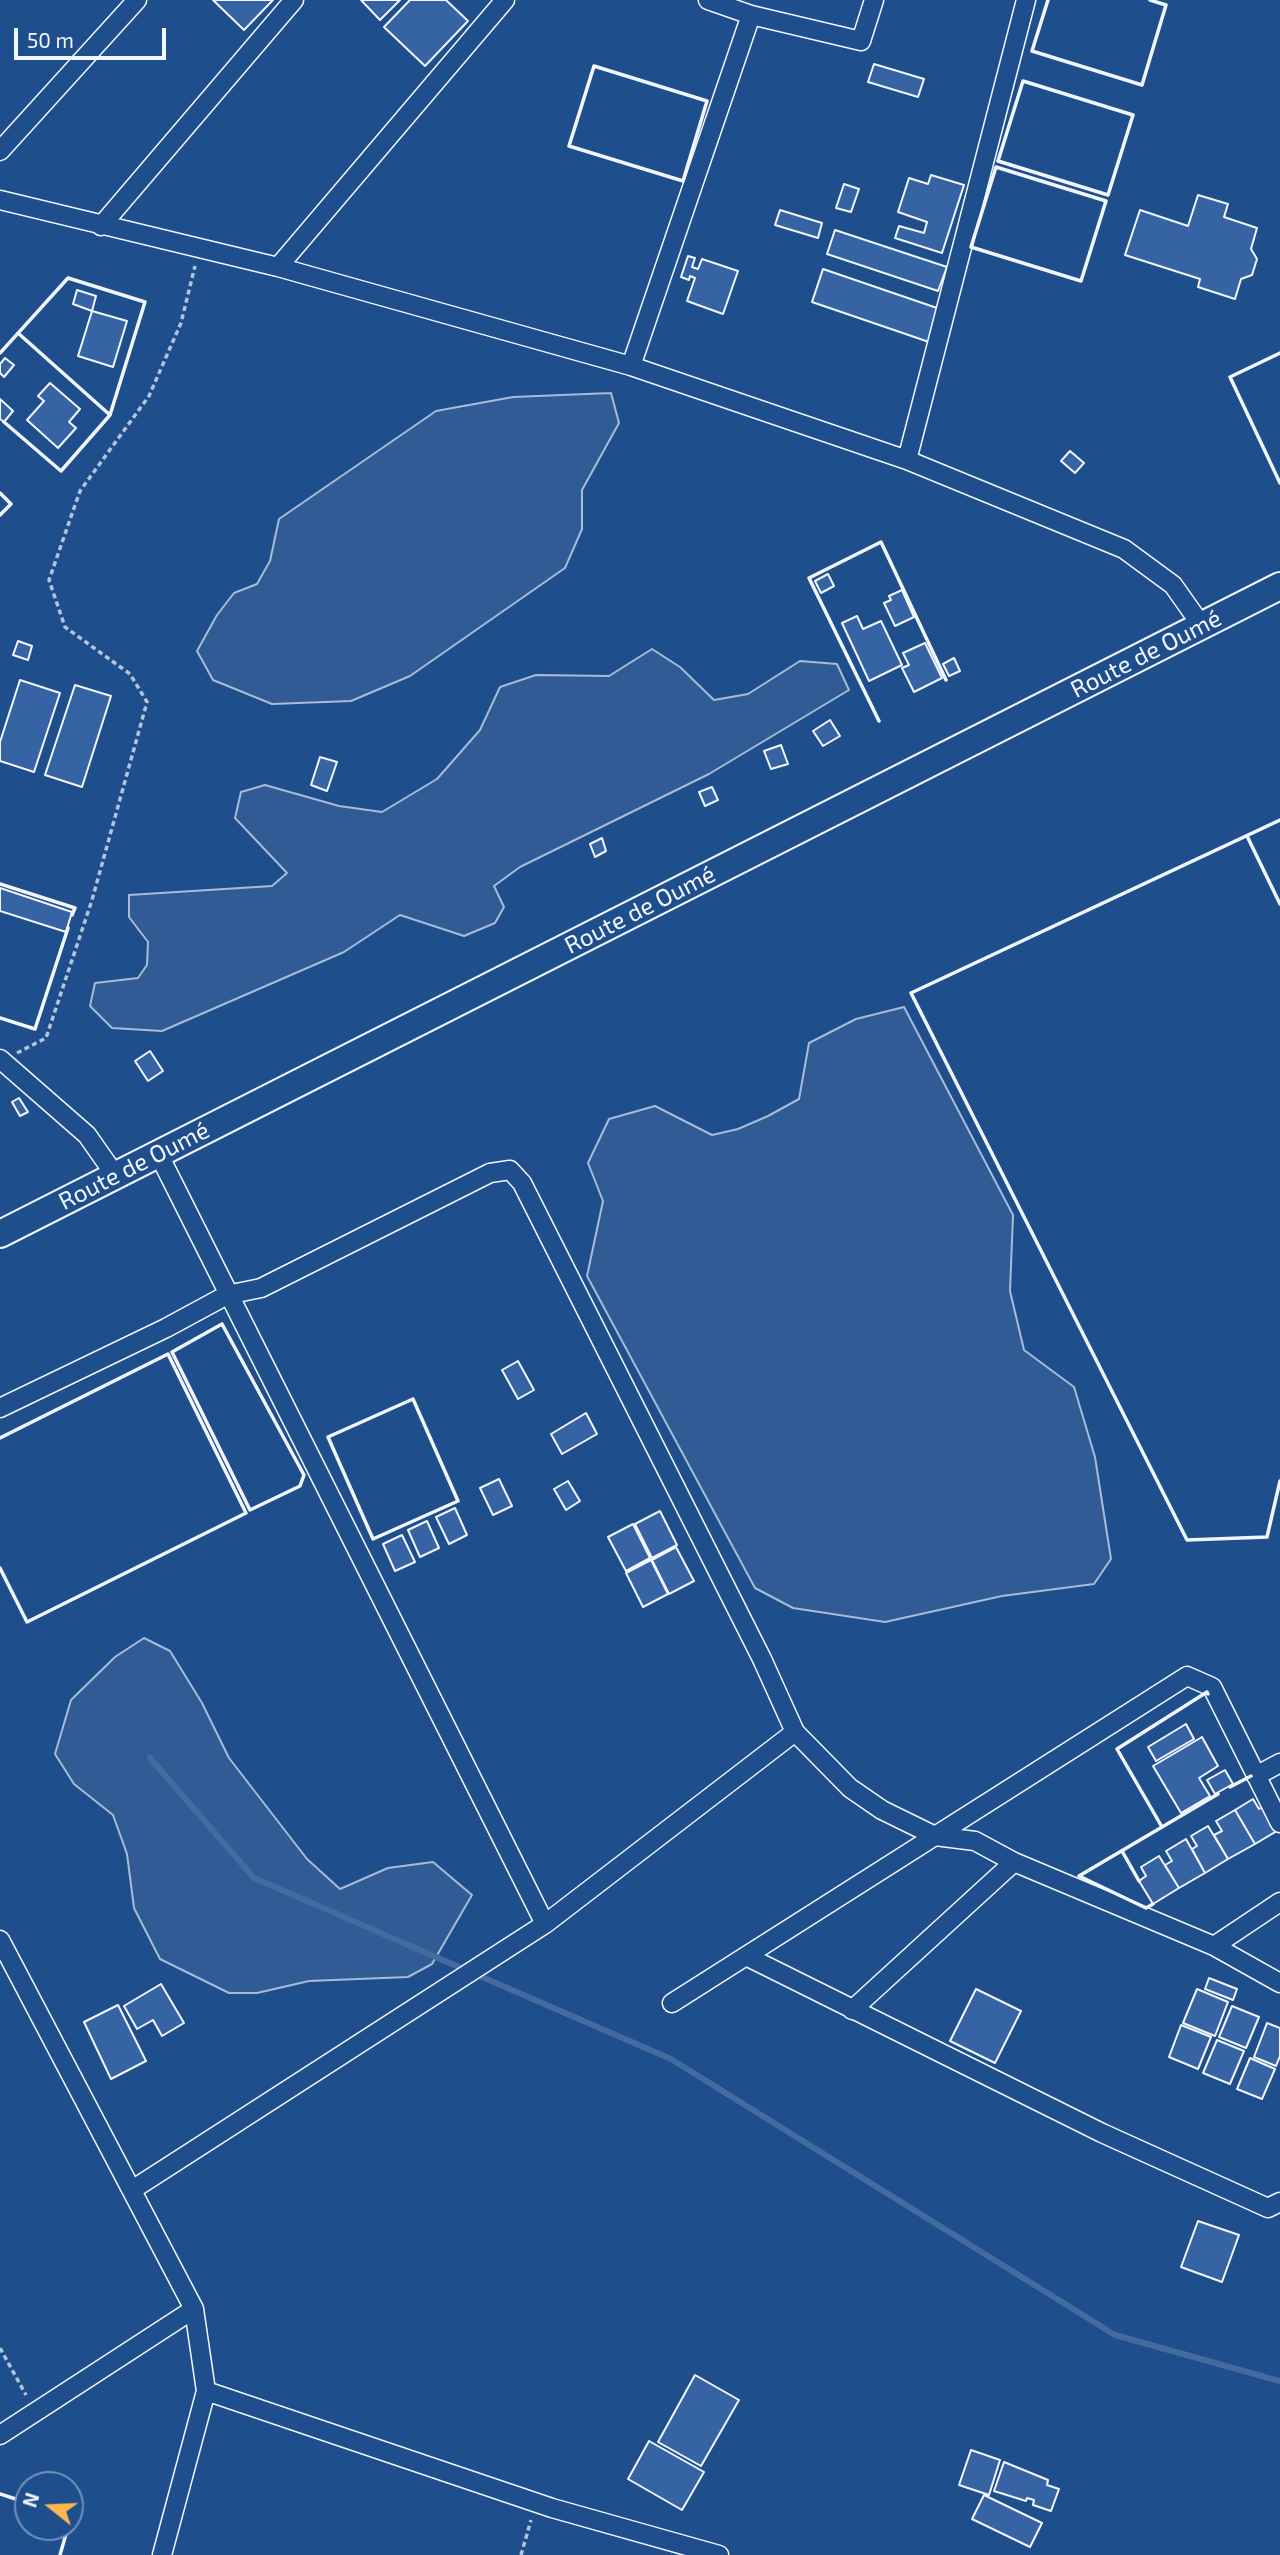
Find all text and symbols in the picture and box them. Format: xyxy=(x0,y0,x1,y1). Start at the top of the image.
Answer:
scale bar xyxy=(18,14,170,58)
text: 50 m xyxy=(27,27,74,52)
street label: Route de Oumé xyxy=(1066,604,1226,704)
street label: Route de Oumé xyxy=(560,860,720,960)
street label: Route de Oumé xyxy=(54,1116,214,1216)
north arrow xyxy=(14,2471,84,2541)
text: N xyxy=(17,2490,44,2510)

